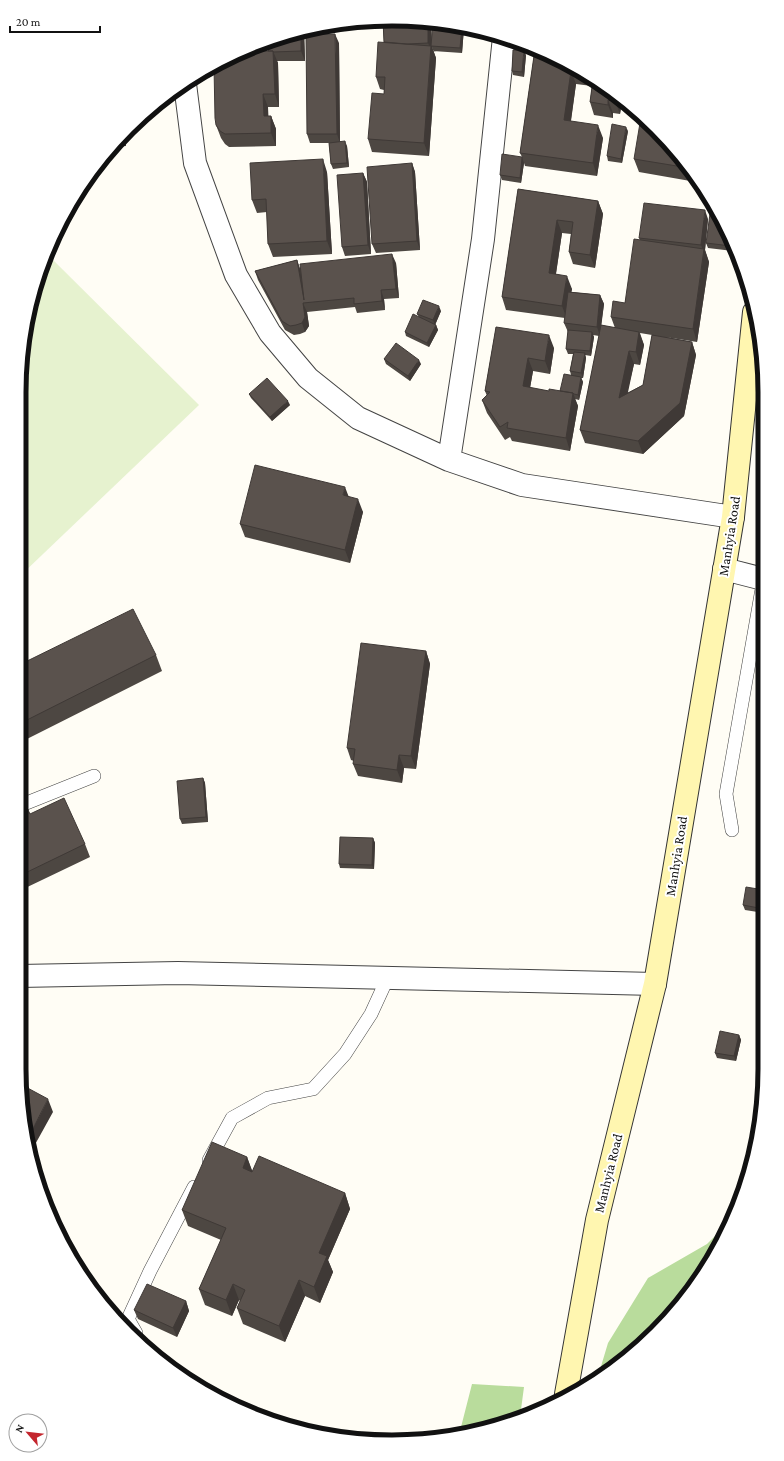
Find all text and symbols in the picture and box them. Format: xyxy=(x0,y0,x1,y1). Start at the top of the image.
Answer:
scale bar xyxy=(10,8,100,34)
text: 20 m xyxy=(16,15,41,29)
street label: Manhyia Road xyxy=(715,494,743,577)
street label: Manhyia Road xyxy=(662,814,690,897)
street label: Manhyia Road xyxy=(590,1131,626,1214)
north arrow xyxy=(8,1413,48,1453)
text: N xyxy=(12,1422,26,1434)

